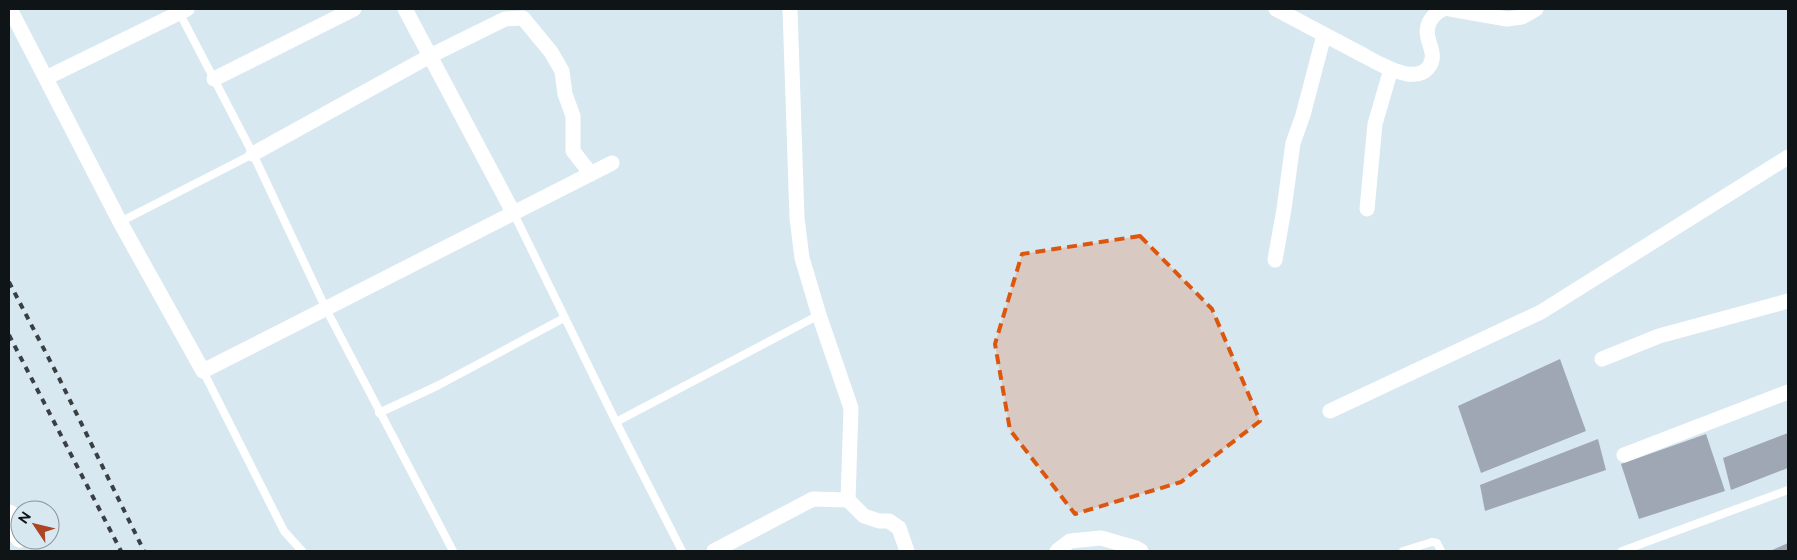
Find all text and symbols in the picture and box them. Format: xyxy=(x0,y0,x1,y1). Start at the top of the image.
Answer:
north arrow xyxy=(10,500,60,550)
text: N xyxy=(15,509,34,527)

